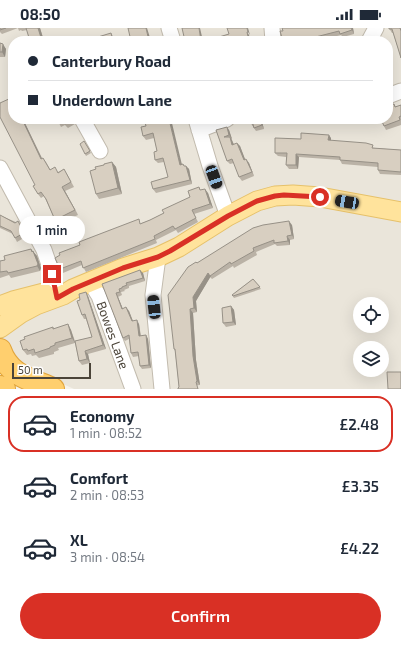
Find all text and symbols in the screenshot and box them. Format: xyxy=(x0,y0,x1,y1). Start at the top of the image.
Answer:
text: 08:50 xyxy=(20,5,60,23)
text: Canterbury Road xyxy=(52,52,171,70)
text: Underdown Lane xyxy=(52,91,172,109)
car xyxy=(204,164,224,190)
route start xyxy=(311,188,329,206)
car xyxy=(334,194,360,210)
callout: 1 min xyxy=(19,216,85,244)
text: 1 min xyxy=(37,222,67,238)
route end xyxy=(43,265,61,283)
car xyxy=(147,294,161,320)
map controls xyxy=(353,297,389,377)
button: locate xyxy=(353,297,389,333)
street label: Bowes Lane xyxy=(93,299,133,371)
button: layers xyxy=(353,341,389,377)
scale bar xyxy=(12,361,91,380)
text: 50 m xyxy=(18,363,43,376)
icon: car xyxy=(22,406,58,442)
text: Economy xyxy=(70,407,135,425)
text: £2.48 xyxy=(340,415,379,433)
text: 1 min · 08:52 xyxy=(70,425,142,441)
icon: car xyxy=(22,468,58,504)
text: Comfort xyxy=(70,469,128,487)
text: £3.35 xyxy=(342,477,379,495)
text: 2 min · 08:53 xyxy=(70,487,144,503)
icon: car xyxy=(22,530,58,566)
text: XL xyxy=(70,531,88,549)
text: £4.22 xyxy=(340,539,379,557)
text: 3 min · 08:54 xyxy=(70,549,145,565)
button: Confirm xyxy=(20,593,381,639)

